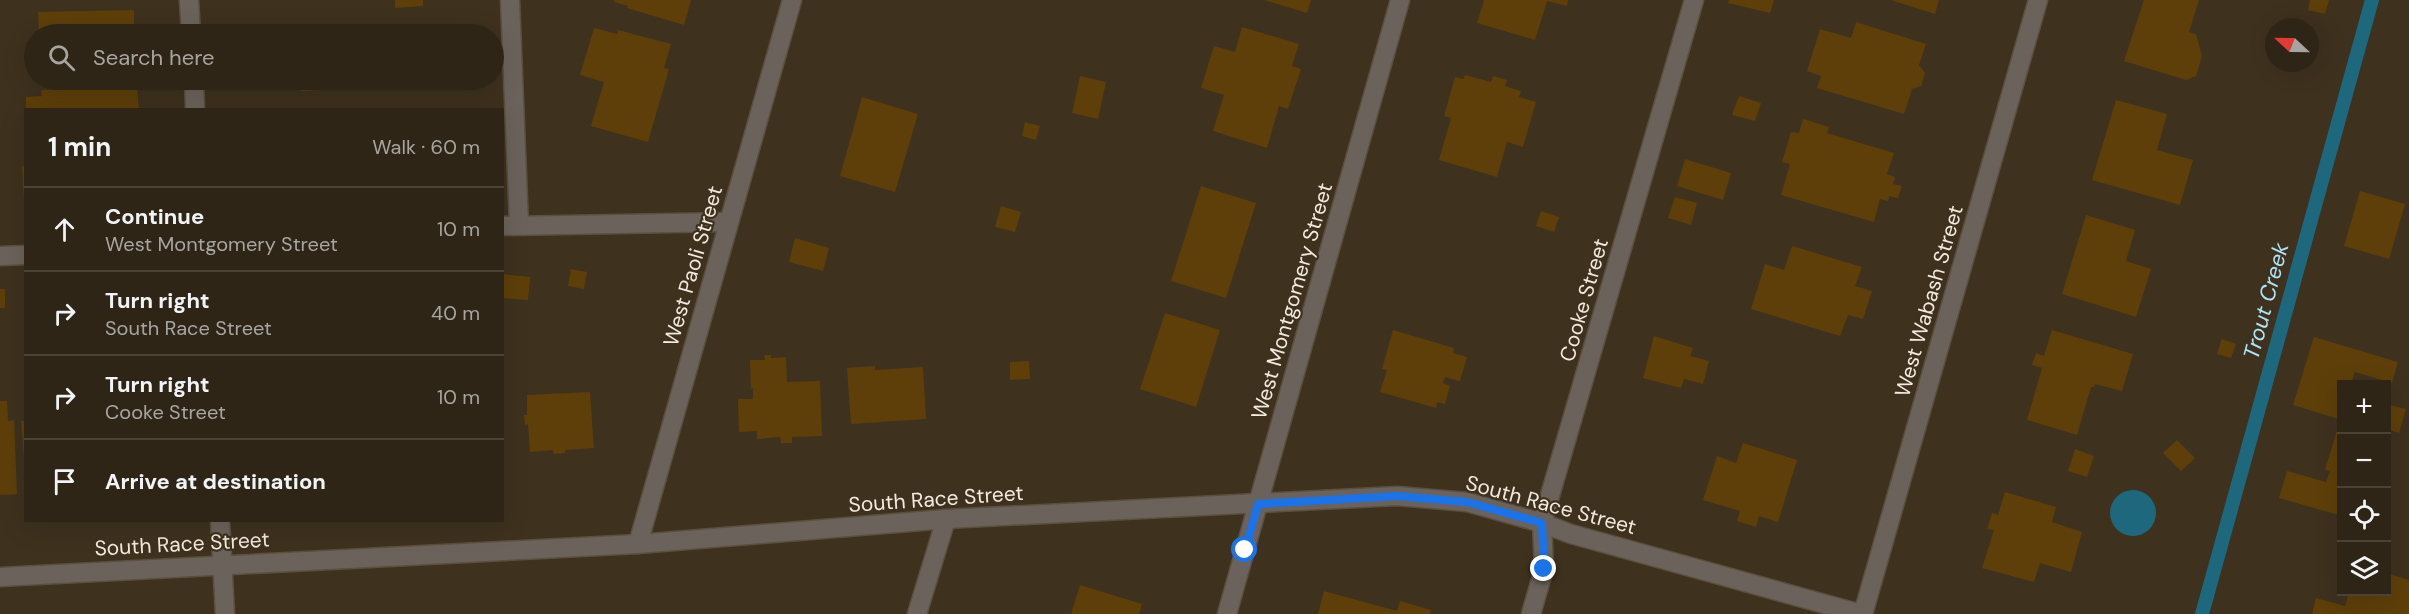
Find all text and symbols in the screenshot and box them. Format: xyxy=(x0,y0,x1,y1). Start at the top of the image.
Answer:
north arrow xyxy=(2265,18,2319,72)
search box xyxy=(24,24,504,90)
icon: search xyxy=(45,41,78,74)
text: Search here xyxy=(93,43,214,72)
text: 1 min xyxy=(48,130,111,164)
text: Walk · 60 m xyxy=(372,134,480,160)
street label: West Montgomery Street xyxy=(1245,180,1339,422)
street label: West Paoli Street xyxy=(657,183,729,349)
text: Continue xyxy=(105,202,204,231)
street label: West Wabash Street xyxy=(1888,202,1970,400)
icon: ahead xyxy=(48,213,81,246)
text: 10 m xyxy=(437,216,480,242)
text: West Montgomery Street xyxy=(105,231,338,257)
street label: Cooke Street xyxy=(1553,235,1615,365)
water label: Trout Creek xyxy=(2237,239,2296,363)
text: Turn right xyxy=(105,286,210,315)
icon: right xyxy=(48,297,81,330)
text: 40 m xyxy=(431,300,480,326)
text: South Race Street xyxy=(105,315,272,341)
text: Turn right xyxy=(105,370,210,399)
map controls xyxy=(2337,380,2391,596)
button: + xyxy=(2337,380,2391,434)
icon: right xyxy=(48,381,81,414)
text: 10 m xyxy=(437,384,480,410)
text: Cooke Street xyxy=(105,399,226,425)
button: − xyxy=(2337,434,2391,488)
icon: arrive xyxy=(48,465,81,498)
text: Arrive at destination xyxy=(105,467,326,496)
street label: South Race Street xyxy=(1463,469,1639,541)
street label: South Race Street xyxy=(848,479,1024,519)
button: locate xyxy=(2337,488,2391,542)
street label: South Race Street xyxy=(94,525,270,563)
route start xyxy=(1231,536,1257,562)
button: layers xyxy=(2337,542,2391,596)
route end xyxy=(1530,555,1556,581)

